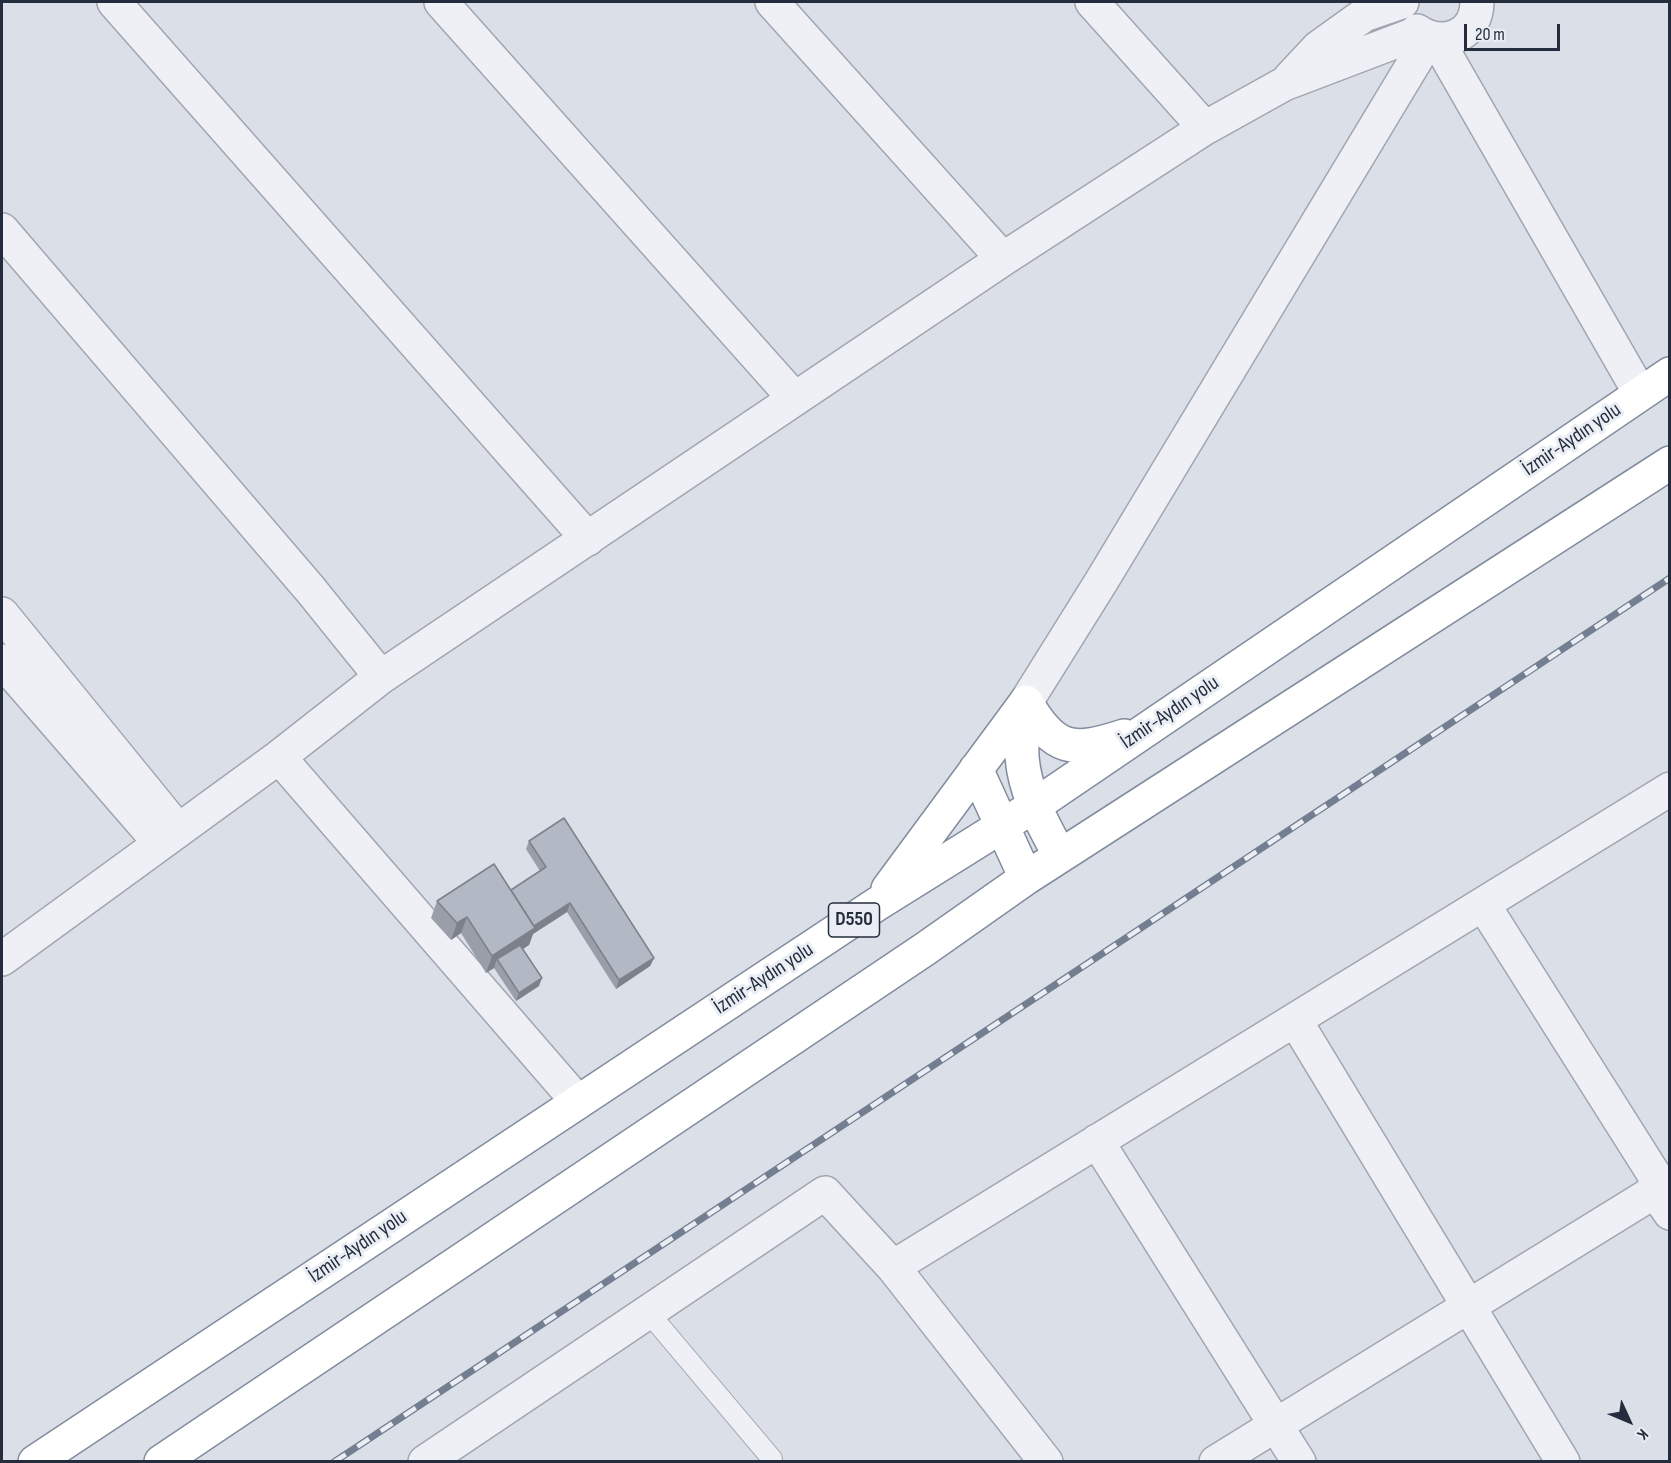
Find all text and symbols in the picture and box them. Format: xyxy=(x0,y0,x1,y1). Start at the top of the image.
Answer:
scale bar xyxy=(1467,12,1563,50)
text: 20 m xyxy=(1475,24,1505,45)
street label: İzmir-Aydın yolu xyxy=(1518,398,1626,482)
street label: İzmir-Aydın yolu xyxy=(1116,671,1224,755)
road number: D550 xyxy=(828,903,880,937)
street label: İzmir-Aydın yolu xyxy=(710,938,818,1020)
street label: İzmir-Aydın yolu xyxy=(304,1205,412,1289)
north arrow xyxy=(1599,1391,1659,1451)
text: K xyxy=(1633,1424,1652,1443)

